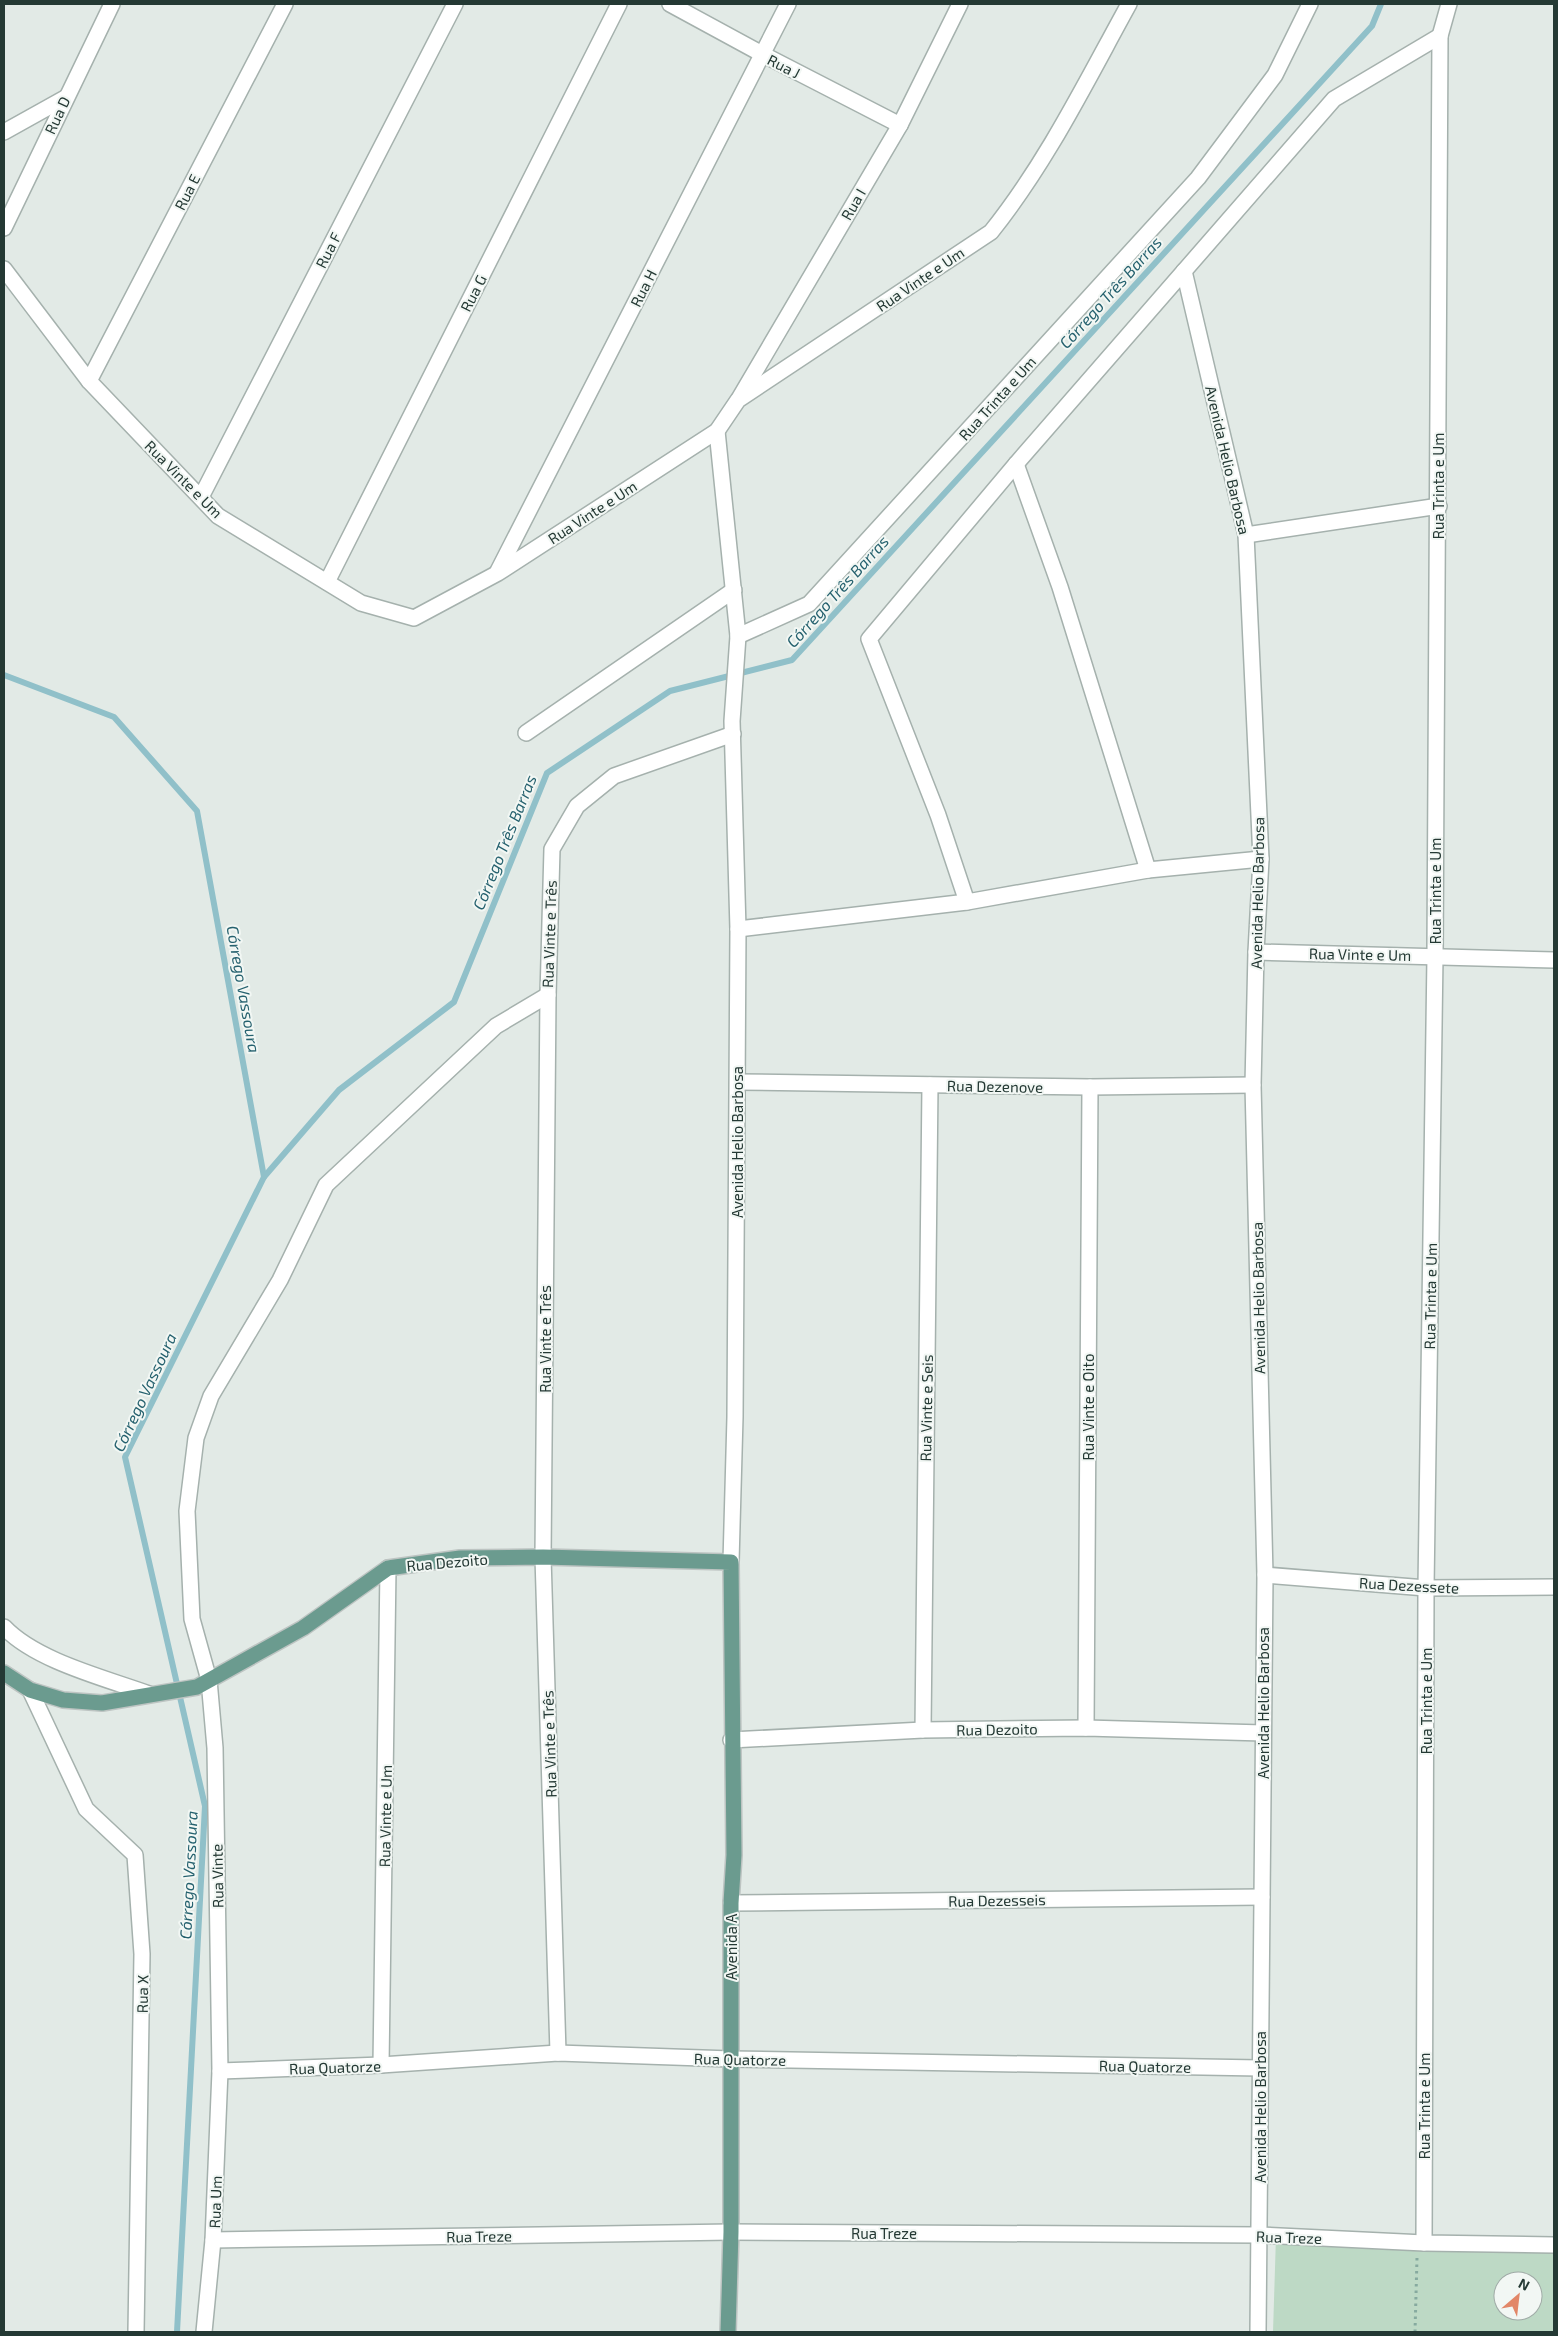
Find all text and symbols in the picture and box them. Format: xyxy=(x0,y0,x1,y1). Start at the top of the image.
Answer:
street label: Rua J xyxy=(765,50,803,82)
street label: Rua D xyxy=(41,93,73,137)
street label: Rua E xyxy=(170,171,204,213)
street label: Rua I xyxy=(837,185,869,223)
street label: Rua F xyxy=(311,229,345,271)
water label: Córrego Três Barras xyxy=(1055,232,1165,352)
street label: Rua Vinte e Um xyxy=(873,243,967,315)
street label: Rua H xyxy=(626,266,660,310)
street label: Rua G xyxy=(456,272,490,314)
street label: Rua Trinta e Um xyxy=(955,352,1039,444)
street label: Avenida Helio Barbosa xyxy=(1202,384,1254,536)
street label: Rua Trinta e Um xyxy=(1429,433,1447,539)
street label: Rua Vinte e Um xyxy=(141,436,227,522)
street label: Rua Vinte e Um xyxy=(544,477,640,547)
water label: Córrego Três Barras xyxy=(782,531,892,651)
water label: Córrego Três Barras xyxy=(468,772,540,912)
street label: Avenida Helio Barbosa xyxy=(1247,817,1267,969)
street label: Rua Trinta e Um xyxy=(1426,838,1444,944)
street label: Rua Vinte e Três xyxy=(538,880,560,988)
water label: Córrego Vassoura xyxy=(223,924,265,1054)
street label: Rua Vinte e Um xyxy=(1309,944,1411,964)
street label: Avenida Helio Barbosa xyxy=(728,1066,746,1218)
street label: Rua Dezenove xyxy=(947,1076,1043,1096)
street label: Avenida Helio Barbosa xyxy=(1248,1222,1268,1374)
street label: Rua Trinta e Um xyxy=(1420,1243,1440,1349)
street label: Rua Vinte e Três xyxy=(536,1285,554,1393)
water label: Córrego Vassoura xyxy=(108,1330,180,1454)
street label: Rua Vinte e Oito xyxy=(1079,1353,1097,1461)
street label: Rua Vinte e Seis xyxy=(916,1354,936,1462)
street label: Rua Dezoito xyxy=(406,1549,488,1575)
street label: Rua Dezessete xyxy=(1359,1573,1459,1597)
street label: Avenida Helio Barbosa xyxy=(1254,1627,1272,1779)
street label: Rua Trinta e Um xyxy=(1417,1648,1435,1754)
street label: Rua Vinte e Três xyxy=(538,1690,560,1798)
street label: Rua Dezoito xyxy=(956,1719,1038,1739)
street label: Rua Vinte e Um xyxy=(375,1765,395,1867)
water label: Córrego Vassoura xyxy=(175,1810,201,1940)
street label: Rua Vinte xyxy=(207,1844,227,1908)
street label: Rua Dezesseis xyxy=(948,1890,1046,1910)
street label: Avenida A xyxy=(722,1913,740,1980)
street label: Rua X xyxy=(133,1975,151,2013)
street label: Avenida Helio Barbosa xyxy=(1251,2031,1269,2183)
street label: Rua Quatorze xyxy=(694,2049,786,2070)
street label: Rua Trinta e Um xyxy=(1415,2053,1433,2159)
street label: Rua Quatorze xyxy=(289,2056,381,2079)
street label: Rua Quatorze xyxy=(1099,2056,1191,2077)
street label: Rua Um xyxy=(205,2175,225,2229)
street label: Rua Treze xyxy=(851,2224,917,2242)
street label: Rua Treze xyxy=(446,2226,512,2246)
street label: Rua Treze xyxy=(1256,2227,1322,2247)
north arrow xyxy=(1493,2271,1543,2321)
text: N xyxy=(1516,2274,1533,2294)

